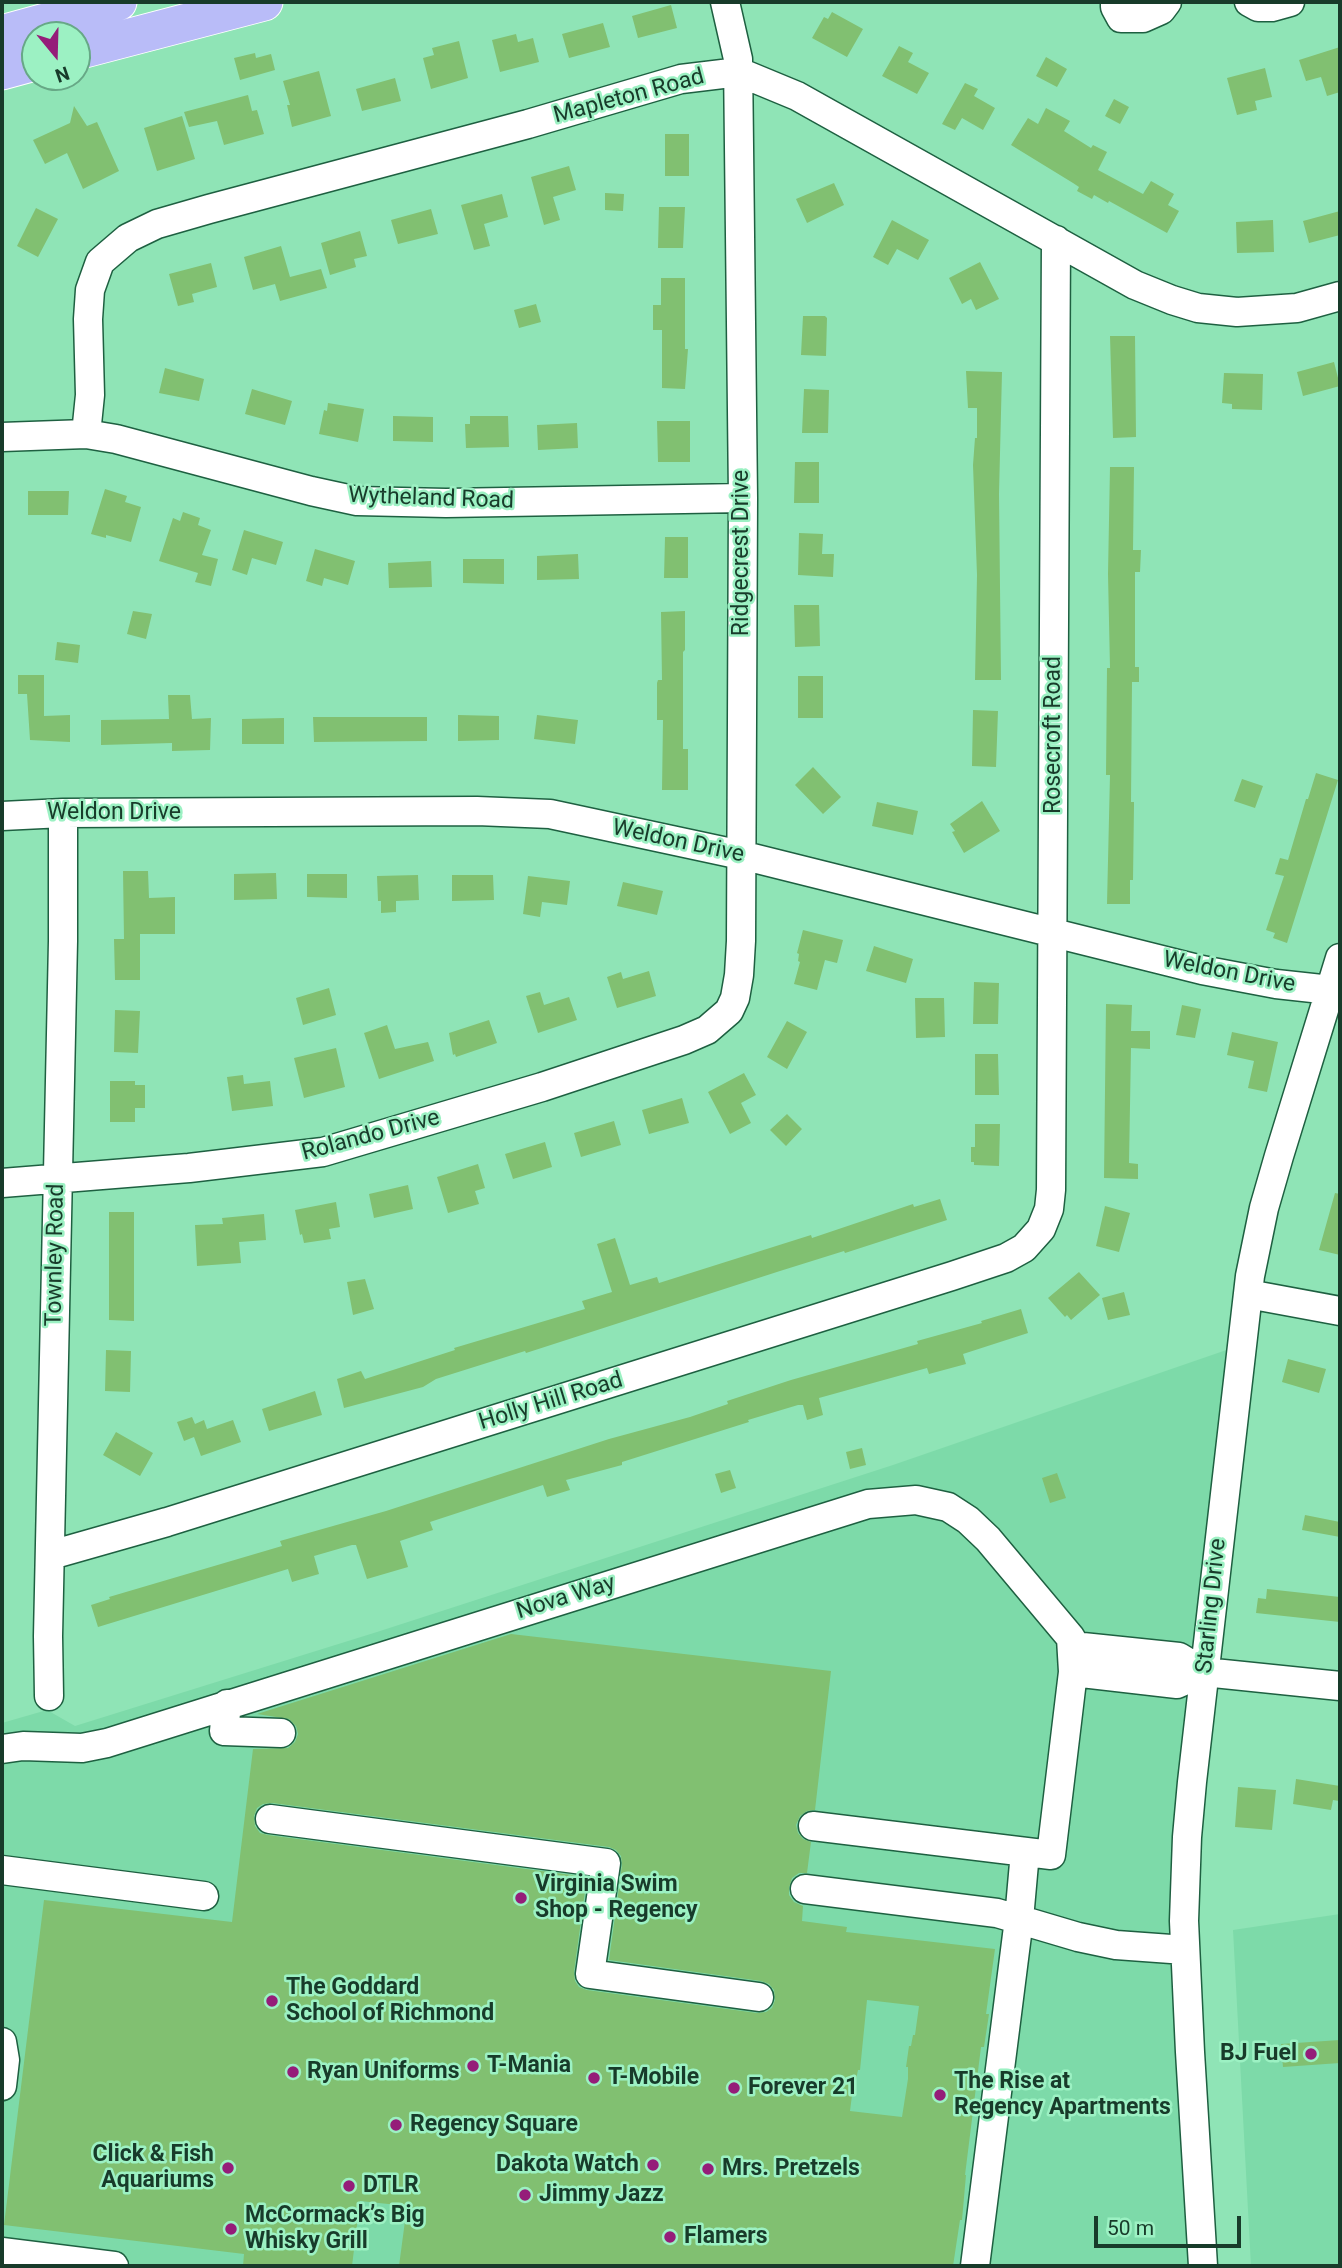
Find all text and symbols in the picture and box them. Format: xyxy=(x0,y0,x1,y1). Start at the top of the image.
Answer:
north arrow xyxy=(21,21,91,91)
text: N xyxy=(52,61,72,87)
street label: Mapleton Road xyxy=(551,64,707,130)
street label: Ridgecrest Drive xyxy=(728,470,756,636)
street label: Wytheland Road xyxy=(348,482,514,516)
street label: Rosecroft Road xyxy=(1040,656,1068,814)
street label: Weldon Drive xyxy=(47,799,181,827)
street label: Weldon Drive xyxy=(610,815,746,869)
street label: Weldon Drive xyxy=(1161,947,1297,999)
street label: Rolando Drive xyxy=(299,1104,443,1168)
street label: Townley Road xyxy=(41,1183,71,1327)
street label: Holly Hill Road xyxy=(476,1367,626,1437)
street label: Starling Drive xyxy=(1191,1537,1233,1675)
street label: Nova Way xyxy=(513,1570,619,1626)
place label: Virginia Swim Shop - Regency xyxy=(535,1871,698,1925)
marker: Virginia Swim Shop - Regency xyxy=(513,1890,529,1906)
place label: The Goddard School of Richmond xyxy=(286,1974,494,2028)
marker: The Goddard School of Richmond xyxy=(264,1993,280,2009)
place label: BJ Fuel xyxy=(1220,2040,1297,2068)
marker: BJ Fuel xyxy=(1303,2046,1319,2062)
place label: T-Mania xyxy=(487,2052,571,2080)
place label: Ryan Uniforms xyxy=(307,2058,460,2086)
marker: T-Mania xyxy=(465,2058,481,2074)
marker: Ryan Uniforms xyxy=(285,2064,301,2080)
place label: T-Mobile xyxy=(608,2064,699,2092)
place label: The Rise at Regency Apartments xyxy=(954,2068,1171,2122)
marker: T-Mobile xyxy=(586,2070,602,2086)
place label: Forever 21 xyxy=(748,2074,858,2102)
marker: Forever 21 xyxy=(726,2080,742,2096)
marker: The Rise at Regency Apartments xyxy=(932,2087,948,2103)
place label: Regency Square xyxy=(410,2111,578,2139)
marker: Regency Square xyxy=(388,2117,404,2133)
place label: Click & Fish Aquariums xyxy=(93,2141,214,2195)
place label: Dakota Watch xyxy=(496,2151,639,2179)
place label: Mrs. Pretzels xyxy=(722,2155,860,2183)
marker: Dakota Watch xyxy=(645,2157,661,2173)
marker: Click & Fish Aquariums xyxy=(220,2160,236,2176)
marker: Mrs. Pretzels xyxy=(700,2161,716,2177)
place label: DTLR xyxy=(363,2172,419,2200)
marker: DTLR xyxy=(341,2178,357,2194)
place label: Jimmy Jazz xyxy=(539,2181,664,2209)
marker: Jimmy Jazz xyxy=(517,2187,533,2203)
place label: McCormack’s Big Whisky Grill xyxy=(245,2202,425,2256)
scale bar xyxy=(1097,2202,1244,2246)
text: 50 m xyxy=(1107,2216,1154,2240)
marker: McCormack’s Big Whisky Grill xyxy=(223,2221,239,2237)
place label: Flamers xyxy=(684,2223,768,2251)
marker: Flamers xyxy=(662,2229,678,2245)

